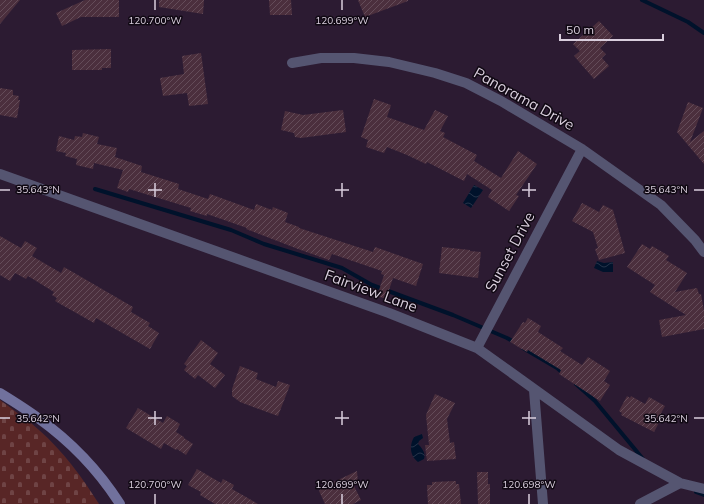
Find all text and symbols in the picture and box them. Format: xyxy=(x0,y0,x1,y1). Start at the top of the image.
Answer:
text: 120.700°W xyxy=(128,14,182,27)
text: 120.699°W xyxy=(315,14,369,27)
scale bar xyxy=(560,16,663,42)
text: 50 m xyxy=(566,22,594,37)
street label: Panorama Drive xyxy=(470,63,578,134)
text: 35.643°N xyxy=(16,183,60,196)
text: 35.643°N xyxy=(644,183,688,196)
street label: Sunset Drive xyxy=(481,209,539,295)
street label: Fairview Lane xyxy=(322,265,420,316)
text: 35.642°N xyxy=(16,412,60,425)
text: 35.642°N xyxy=(644,412,688,425)
text: 120.700°W xyxy=(128,478,182,491)
text: 120.699°W xyxy=(315,478,369,491)
text: 120.698°W xyxy=(502,478,556,491)

